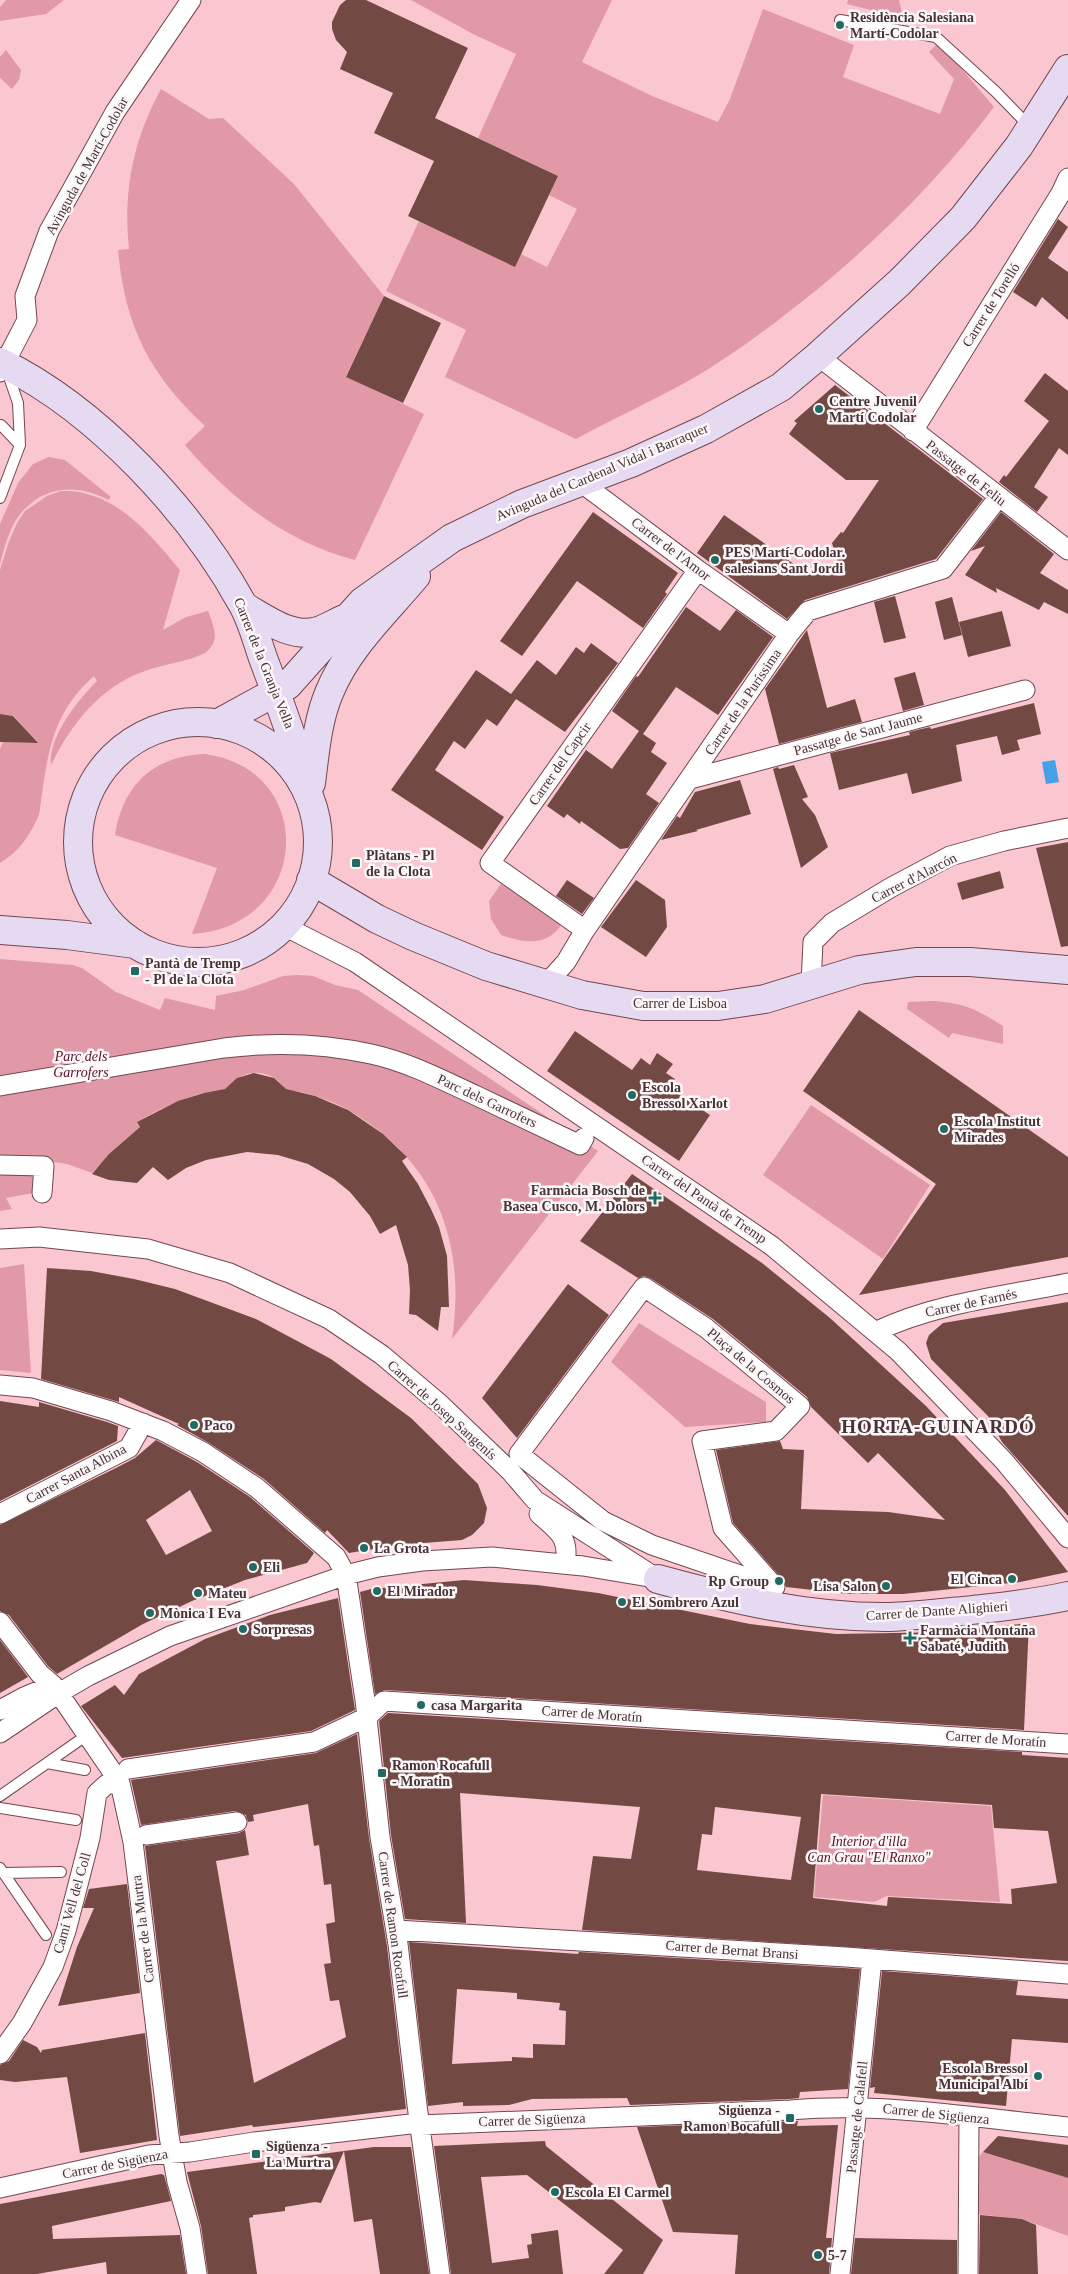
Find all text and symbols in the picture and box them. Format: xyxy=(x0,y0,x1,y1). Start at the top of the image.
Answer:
place label: Residència Salesiana Martí-Codolar xyxy=(850,10,974,41)
marker: Residència Salesiana Martí-Codolar xyxy=(834,19,846,31)
street label: Avinguda de Martí-Codolar xyxy=(43,94,131,238)
street label: Carrer de Torelló xyxy=(959,260,1023,350)
place label: Centre Juvenil Martí Codolar xyxy=(829,394,917,425)
marker: Centre Juvenil Martí Codolar xyxy=(813,403,825,415)
street label: Avinguda del Cardenal Vidal i Barraquer xyxy=(494,420,711,524)
street label: Passatge de Feliu xyxy=(923,437,1009,509)
street label: Carrer de l'Amor xyxy=(629,514,714,584)
place label: PES Martí-Codolar. salesians Sant Jordi xyxy=(725,545,845,576)
marker: PES Martí-Codolar. salesians Sant Jordi xyxy=(709,554,721,566)
street label: Carrer de la Granja Vella xyxy=(231,595,297,731)
street label: Carrer de la Puríssima xyxy=(702,645,785,758)
street label: Passatge de Sant Jaume xyxy=(792,710,924,758)
street label: Carrer del Capcir xyxy=(526,720,594,808)
place label: Plàtans - Pl de la Clota xyxy=(366,848,435,879)
street label: Carrer d'Alarcón xyxy=(869,850,959,906)
marker: Plàtans - Pl de la Clota xyxy=(350,857,362,869)
place label: Pantà de Tremp - Pl de la Clota xyxy=(145,956,241,987)
marker: Pantà de Tremp - Pl de la Clota xyxy=(129,965,141,977)
street label: Carrer de Lisboa xyxy=(633,996,728,1011)
park label: Parc dels Garrofers xyxy=(53,1049,109,1080)
street label: Parc dels Garrofers xyxy=(435,1071,539,1131)
place label: Escola Bressol Xarlot xyxy=(642,1080,728,1111)
marker: Escola Bressol Xarlot xyxy=(626,1089,638,1101)
place label: Escola Institut Mirades xyxy=(954,1114,1041,1145)
marker: Escola Institut Mirades xyxy=(938,1123,950,1135)
street label: Carrer del Pantà de Tremp xyxy=(639,1151,769,1247)
place label: Farmàcia Bosch de Basea Cusco, M. Dolors xyxy=(503,1183,646,1214)
marker: Farmàcia Bosch de Basea Cusco, M. Dolors xyxy=(649,1192,661,1204)
street label: Carrer de Farnés xyxy=(924,1286,1018,1320)
street label: Plaça de la Cosmos xyxy=(704,1325,798,1407)
street label: Carrer de Josep Sangenís xyxy=(385,1357,499,1463)
district label: HORTA-GUINARDÓ xyxy=(841,1416,1035,1437)
place label: Paco xyxy=(204,1418,233,1433)
marker: Paco xyxy=(188,1419,200,1431)
street label: Carrer Santa Albina xyxy=(23,1441,129,1507)
place label: La Grota xyxy=(374,1541,429,1556)
marker: La Grota xyxy=(358,1542,370,1554)
place label: Eli xyxy=(263,1560,280,1575)
marker: Eli xyxy=(247,1561,259,1573)
place label: El Cinca xyxy=(950,1572,1002,1587)
marker: El Cinca xyxy=(1006,1573,1018,1585)
place label: Rp Group xyxy=(708,1574,769,1589)
marker: Rp Group xyxy=(773,1575,785,1587)
place label: Lisa Salon xyxy=(813,1579,876,1594)
marker: Lisa Salon xyxy=(880,1580,892,1592)
place label: El Mirador xyxy=(387,1584,455,1599)
marker: El Mirador xyxy=(371,1585,383,1597)
place label: Mateu xyxy=(208,1586,247,1601)
marker: Mateu xyxy=(192,1587,204,1599)
place label: El Sombrero Azul xyxy=(632,1595,739,1610)
marker: El Sombrero Azul xyxy=(616,1596,628,1608)
street label: Carrer de Dante Alighieri xyxy=(865,1599,1009,1623)
place label: Mònica I Eva xyxy=(160,1606,241,1621)
marker: Mònica I Eva xyxy=(144,1607,156,1619)
place label: Sorpresas xyxy=(253,1622,312,1637)
marker: Sorpresas xyxy=(237,1623,249,1635)
place label: Farmàcia Montaña Sabaté, Judith xyxy=(920,1623,1035,1654)
marker: Farmàcia Montaña Sabaté, Judith xyxy=(904,1632,916,1644)
place label: casa Margarita xyxy=(431,1698,522,1713)
marker: casa Margarita xyxy=(415,1699,427,1711)
street label: Carrer de Moratín xyxy=(541,1703,643,1725)
street label: Carrer de Moratín xyxy=(945,1728,1047,1750)
place label: Ramon Rocafull - Moratin xyxy=(392,1758,490,1789)
marker: Ramon Rocafull - Moratin xyxy=(376,1767,388,1779)
park label: Interior d'illa Can Grau "El Ranxo" xyxy=(807,1834,931,1865)
street label: Camí Vell del Coll xyxy=(50,1851,94,1955)
street label: Carrer de Ramon Rocafull xyxy=(375,1851,411,1999)
street label: Carrer de la Murtra xyxy=(129,1873,157,1984)
street label: Carrer de Bernat Bransi xyxy=(665,1938,799,1962)
street label: Passatge de Calafell xyxy=(844,2060,870,2174)
place label: Escola Bressol Municipal Albí xyxy=(938,2061,1029,2092)
marker: Escola Bressol Municipal Albí xyxy=(1032,2070,1044,2082)
street label: Carrer de Sigüenza xyxy=(882,2101,991,2127)
place label: Sigüenza - Ramon Bocafull xyxy=(683,2103,780,2134)
street label: Carrer de Sigüenza xyxy=(478,2111,587,2129)
marker: Sigüenza - Ramon Bocafull xyxy=(784,2112,796,2124)
place label: Sigüenza - La Murtra xyxy=(266,2139,331,2170)
street label: Carrer de Sigüenza xyxy=(61,2146,170,2182)
marker: Sigüenza - La Murtra xyxy=(250,2148,262,2160)
place label: Escola El Carmel xyxy=(565,2185,669,2200)
marker: Escola El Carmel xyxy=(549,2186,561,2198)
place label: 5-7 xyxy=(828,2248,847,2263)
marker: 5-7 xyxy=(812,2249,824,2261)

